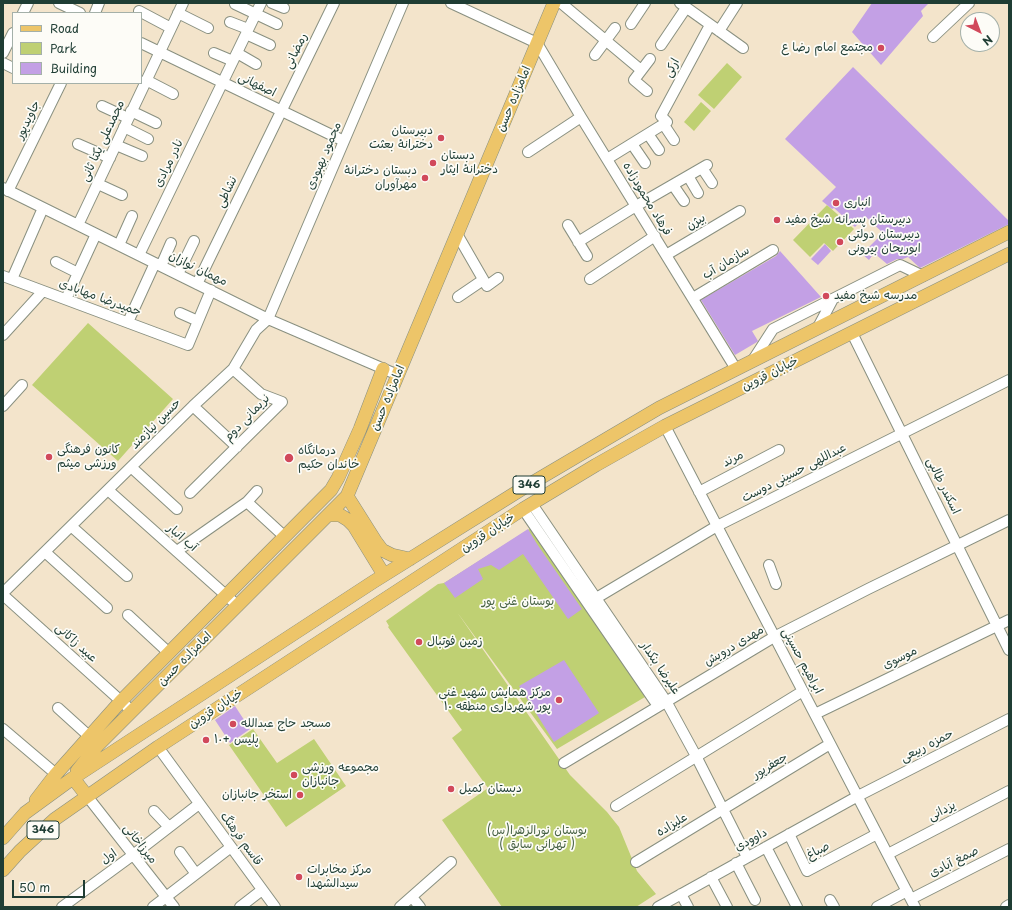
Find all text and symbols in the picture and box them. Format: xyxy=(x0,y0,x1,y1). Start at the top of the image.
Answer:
legend xyxy=(12,12,142,84)
north arrow xyxy=(960,12,1000,52)
text: Road xyxy=(50,19,79,37)
street label: رمضانی xyxy=(281,31,311,71)
text: N xyxy=(979,31,997,50)
text: Park xyxy=(50,39,77,57)
place label: مجتمع امام رضا ع xyxy=(781,41,873,55)
marker: مجتمع امام رضا ع xyxy=(876,43,886,53)
street label: ارکی xyxy=(661,56,683,80)
text: Building xyxy=(50,59,97,77)
street label: امامزاده حسن xyxy=(494,64,534,134)
street label: اصفهانی xyxy=(236,70,278,100)
street label: جاویدپور xyxy=(12,98,44,142)
street label: محمدعلی یکتا ثانی xyxy=(78,98,128,184)
street label: محمود بهبودی xyxy=(303,120,345,192)
place label: دبیرستان دخترانهٔ بعثت xyxy=(369,124,433,152)
marker: دبیرستان دخترانهٔ بعثت xyxy=(436,133,446,143)
street label: نادر مرادی xyxy=(151,136,187,190)
place label: دبستان دخترانهٔ ایثار xyxy=(441,149,498,177)
marker: دبستان دخترانهٔ ایثار xyxy=(428,158,438,168)
street label: فرهاد محمودزاده xyxy=(619,160,675,238)
place label: دبستان دخترانهٔ مهرآوران xyxy=(344,164,417,192)
marker: دبستان دخترانهٔ مهرآوران xyxy=(420,173,430,183)
street label: نشاطی xyxy=(213,174,241,210)
place label: انباری xyxy=(844,196,871,210)
marker: انباری xyxy=(831,198,841,208)
street label: بیژن xyxy=(684,211,708,233)
place label: دبیرستان پسرانه شیخ مفید xyxy=(785,213,911,227)
marker: دبیرستان پسرانه شیخ مفید xyxy=(772,215,782,225)
place label: دبیرستان دولتی ابوریحان بیرونی xyxy=(848,228,921,256)
marker: دبیرستان دولتی ابوریحان بیرونی xyxy=(835,237,845,247)
street label: سازمان آب xyxy=(700,243,752,283)
street label: مهمان نوازان xyxy=(166,249,230,289)
street label: حمیدرضا مهابادی xyxy=(57,276,143,320)
place label: مدرسه شیخ مفید xyxy=(834,289,917,303)
marker: مدرسه شیخ مفید xyxy=(821,291,831,301)
street label: خیابان قزوین xyxy=(739,354,801,394)
street label: امامزاده حسن xyxy=(368,363,408,433)
street label: نریمانی دوم xyxy=(221,392,273,444)
street label: حسین نیازمند xyxy=(128,396,184,452)
street label: عبداللهی حسینی دوست xyxy=(740,440,848,506)
place label: کانون فرهنگی ورزشی میثم xyxy=(57,443,120,471)
place label: درمانگاه خاندان حکیم xyxy=(298,444,360,472)
street label: مرند xyxy=(720,448,746,470)
marker: کانون فرهنگی ورزشی میثم xyxy=(44,452,54,462)
marker: درمانگاه خاندان حکیم xyxy=(283,452,295,464)
street label: اسکندر طالبی xyxy=(923,455,963,517)
road number: 346 xyxy=(513,476,545,494)
street label: خیابان قزوین xyxy=(458,510,518,556)
street label: آب انبار xyxy=(164,521,200,555)
park label: بوستان غنی پور xyxy=(482,595,554,609)
street label: عبید زاکانی xyxy=(52,620,100,666)
street label: مهدی درویش xyxy=(702,623,766,669)
street label: ابراهیم حسینی xyxy=(779,626,825,696)
street label: امامزاده حسن xyxy=(155,629,215,689)
place label: زمین فوتبال xyxy=(427,635,483,649)
marker: زمین فوتبال xyxy=(414,637,424,647)
street label: علیرضا بنکدار xyxy=(637,639,683,697)
street label: موسوی xyxy=(880,644,920,672)
street label: خیابان قزوین xyxy=(186,686,246,732)
place label: مرکز همایش شهید غنی پور شهرداری منطقه ۱۰ xyxy=(439,686,551,714)
marker: مرکز همایش شهید غنی پور شهرداری منطقه ۱۰ xyxy=(554,695,564,705)
place label: مسجد حاج عبدالله xyxy=(241,717,331,731)
marker: مسجد حاج عبدالله xyxy=(228,719,238,729)
street label: حمزه ربیعی xyxy=(898,727,956,765)
place label: پلیس +۱۰ xyxy=(214,733,259,747)
marker: پلیس +۱۰ xyxy=(201,735,211,745)
street label: جعفرپور xyxy=(750,750,790,782)
place label: مجموعه ورزشی جانبازان xyxy=(302,761,379,789)
marker: مجموعه ورزشی جانبازان xyxy=(289,770,299,780)
place label: دبستان کمیل xyxy=(459,782,522,796)
marker: دبستان کمیل xyxy=(446,784,456,794)
place label: استخر جانبازان xyxy=(222,788,292,802)
marker: استخر جانبازان xyxy=(295,790,305,800)
street label: یزدانی xyxy=(926,798,958,824)
street label: قاسم فرهنگ xyxy=(217,809,265,869)
street label: علیزاده xyxy=(654,810,690,840)
road number: 346 xyxy=(27,821,59,839)
street label: میرزاخانی xyxy=(120,821,160,867)
park label: بوستان نورالزهرا(س) ( تهرانی سابق ) xyxy=(487,824,587,852)
street label: داوودی xyxy=(732,825,770,855)
street label: صباغ xyxy=(804,839,832,863)
street label: صمغ آبادی xyxy=(927,843,981,881)
street label: اول xyxy=(98,846,120,868)
place label: مرکز مخابرات سیدالشهدا xyxy=(307,863,372,891)
scale bar xyxy=(14,872,87,898)
marker: مرکز مخابرات سیدالشهدا xyxy=(294,872,304,882)
text: 50 m xyxy=(19,878,50,896)

